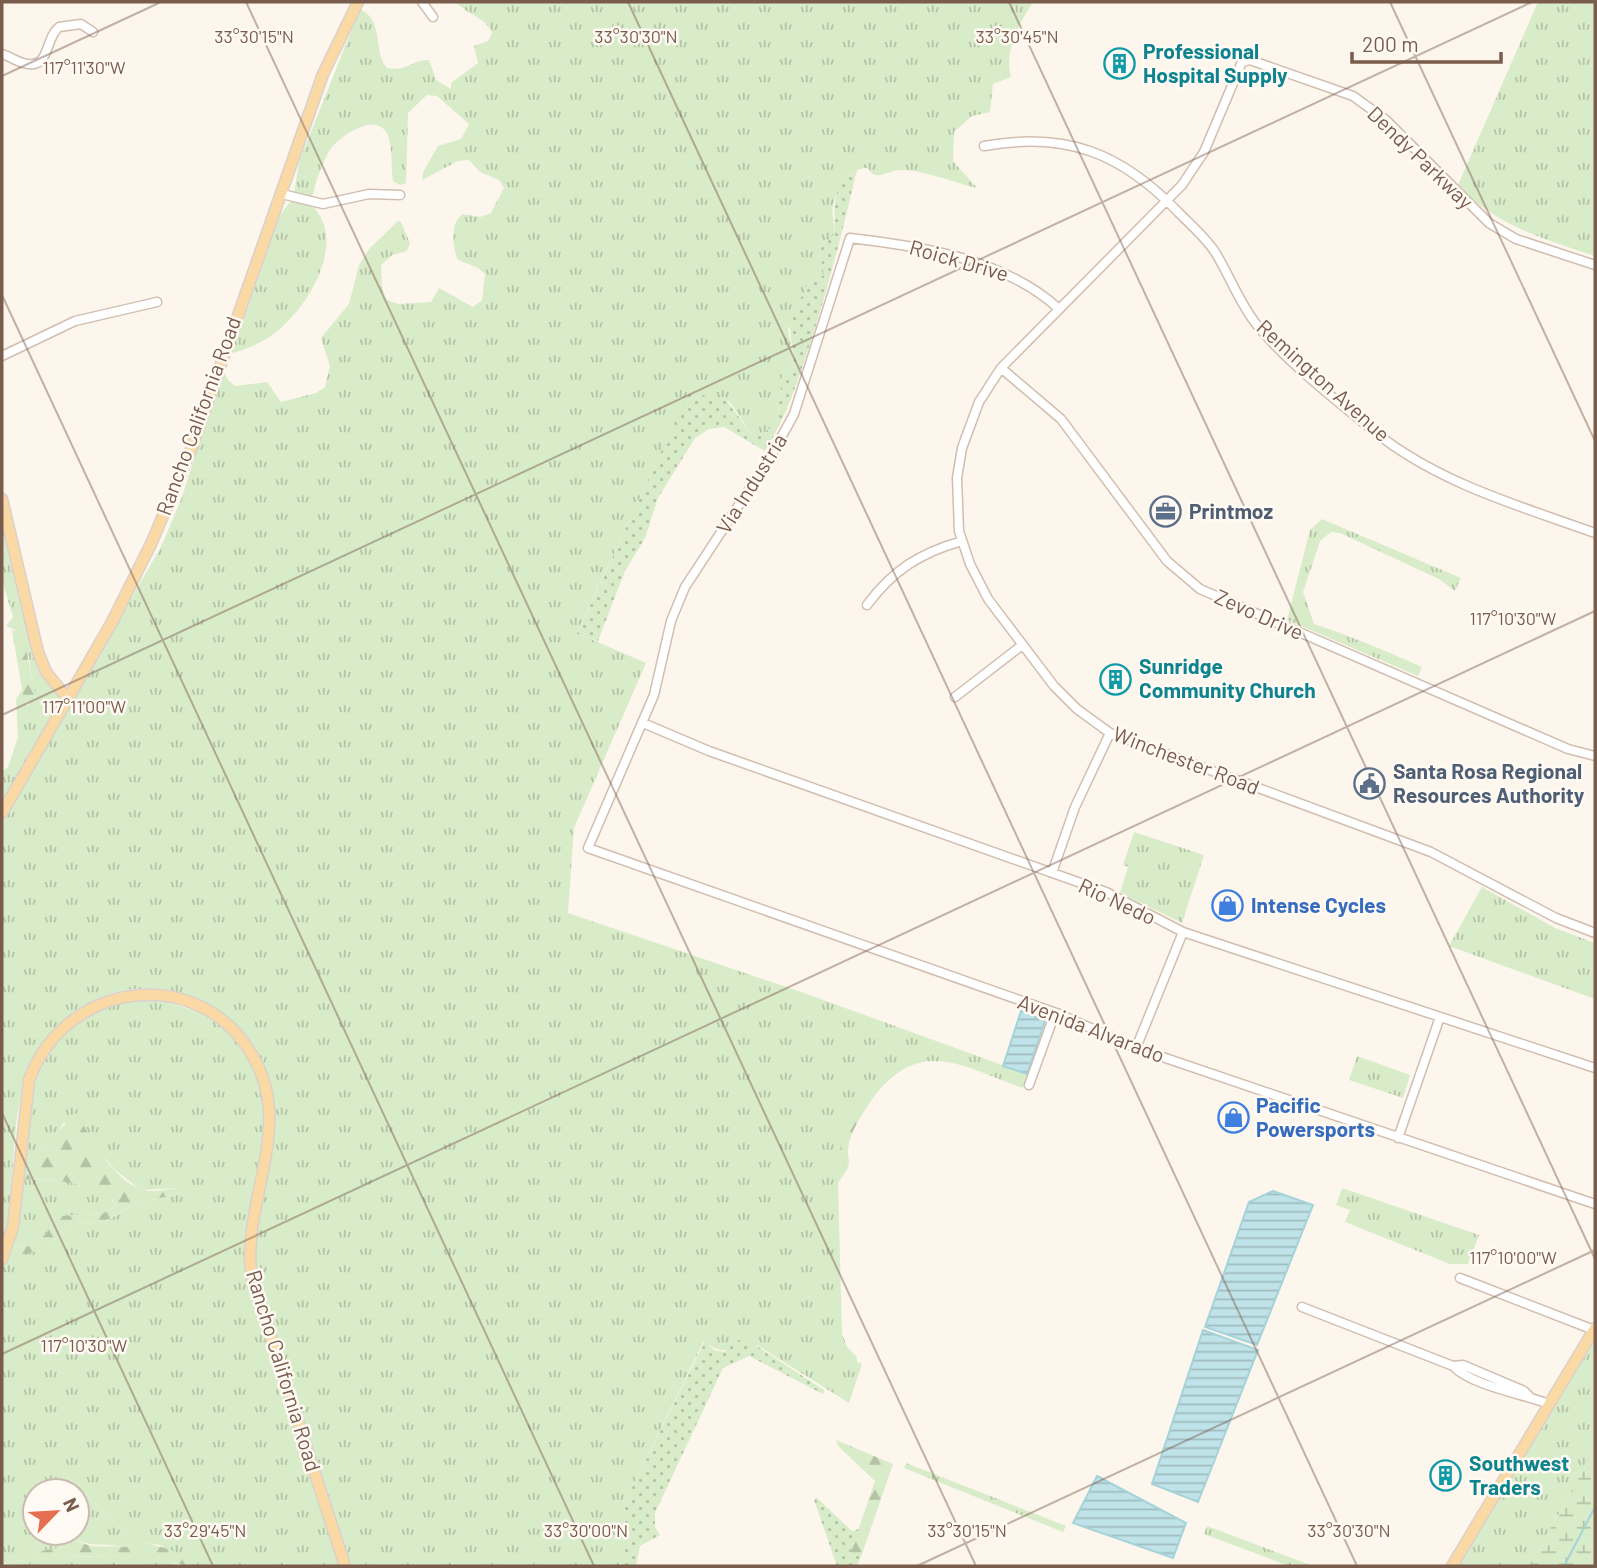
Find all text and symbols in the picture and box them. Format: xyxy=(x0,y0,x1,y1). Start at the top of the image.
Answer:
scale bar xyxy=(1352,21,1501,65)
text: 33°30'15"N xyxy=(214,25,294,47)
text: 33°30'30"N xyxy=(594,25,678,47)
text: 33°30'45"N xyxy=(975,25,1059,47)
text: 200 m xyxy=(1362,31,1419,56)
place label: Professional Hospital Supply xyxy=(1143,38,1288,87)
building icon: Professional Hospital Supply xyxy=(1103,47,1137,81)
text: 117°11'30"W xyxy=(42,56,126,78)
street label: Dendy Parkway xyxy=(1363,100,1479,214)
street label: Roick Drive xyxy=(907,233,1012,286)
street label: Rancho California Road xyxy=(150,313,245,518)
street label: Remington Avenue xyxy=(1252,314,1396,446)
street label: Via Industria xyxy=(710,428,791,538)
office icon: Printmoz xyxy=(1149,495,1183,529)
place label: Printmoz xyxy=(1189,498,1274,523)
street label: Zevo Drive xyxy=(1211,583,1308,644)
text: 117°10'30"W xyxy=(1470,607,1557,629)
place label: Sunridge Community Church xyxy=(1139,653,1316,702)
building icon: Sunridge Community Church xyxy=(1099,662,1133,696)
text: 117°11'00"W xyxy=(42,695,126,717)
street label: Winchester Road xyxy=(1110,720,1263,799)
place label: Santa Rosa Regional Resources Authority xyxy=(1393,758,1585,807)
public building icon: Santa Rosa Regional Resources Authority xyxy=(1353,767,1387,801)
street label: Rio Nedo xyxy=(1075,872,1160,929)
shop icon: Intense Cycles xyxy=(1211,889,1245,923)
place label: Intense Cycles xyxy=(1251,892,1386,917)
street label: Avenida Alvarado xyxy=(1015,988,1169,1067)
place label: Pacific Powersports xyxy=(1256,1092,1375,1141)
shop icon: Pacific Powersports xyxy=(1216,1101,1250,1135)
text: 117°10'00"W xyxy=(1469,1246,1557,1268)
street label: Rancho California Road xyxy=(242,1267,327,1474)
text: 117°10'30"W xyxy=(41,1334,128,1356)
place label: Southwest Traders xyxy=(1469,1450,1569,1499)
building icon: Southwest Traders xyxy=(1429,1459,1463,1493)
north arrow xyxy=(21,1477,91,1547)
text: N xyxy=(59,1494,85,1515)
text: 33°29'45"N xyxy=(164,1519,246,1541)
text: 33°30'00"N xyxy=(544,1519,628,1541)
text: 33°30'15"N xyxy=(927,1519,1007,1541)
text: 33°30'30"N xyxy=(1307,1519,1391,1541)

